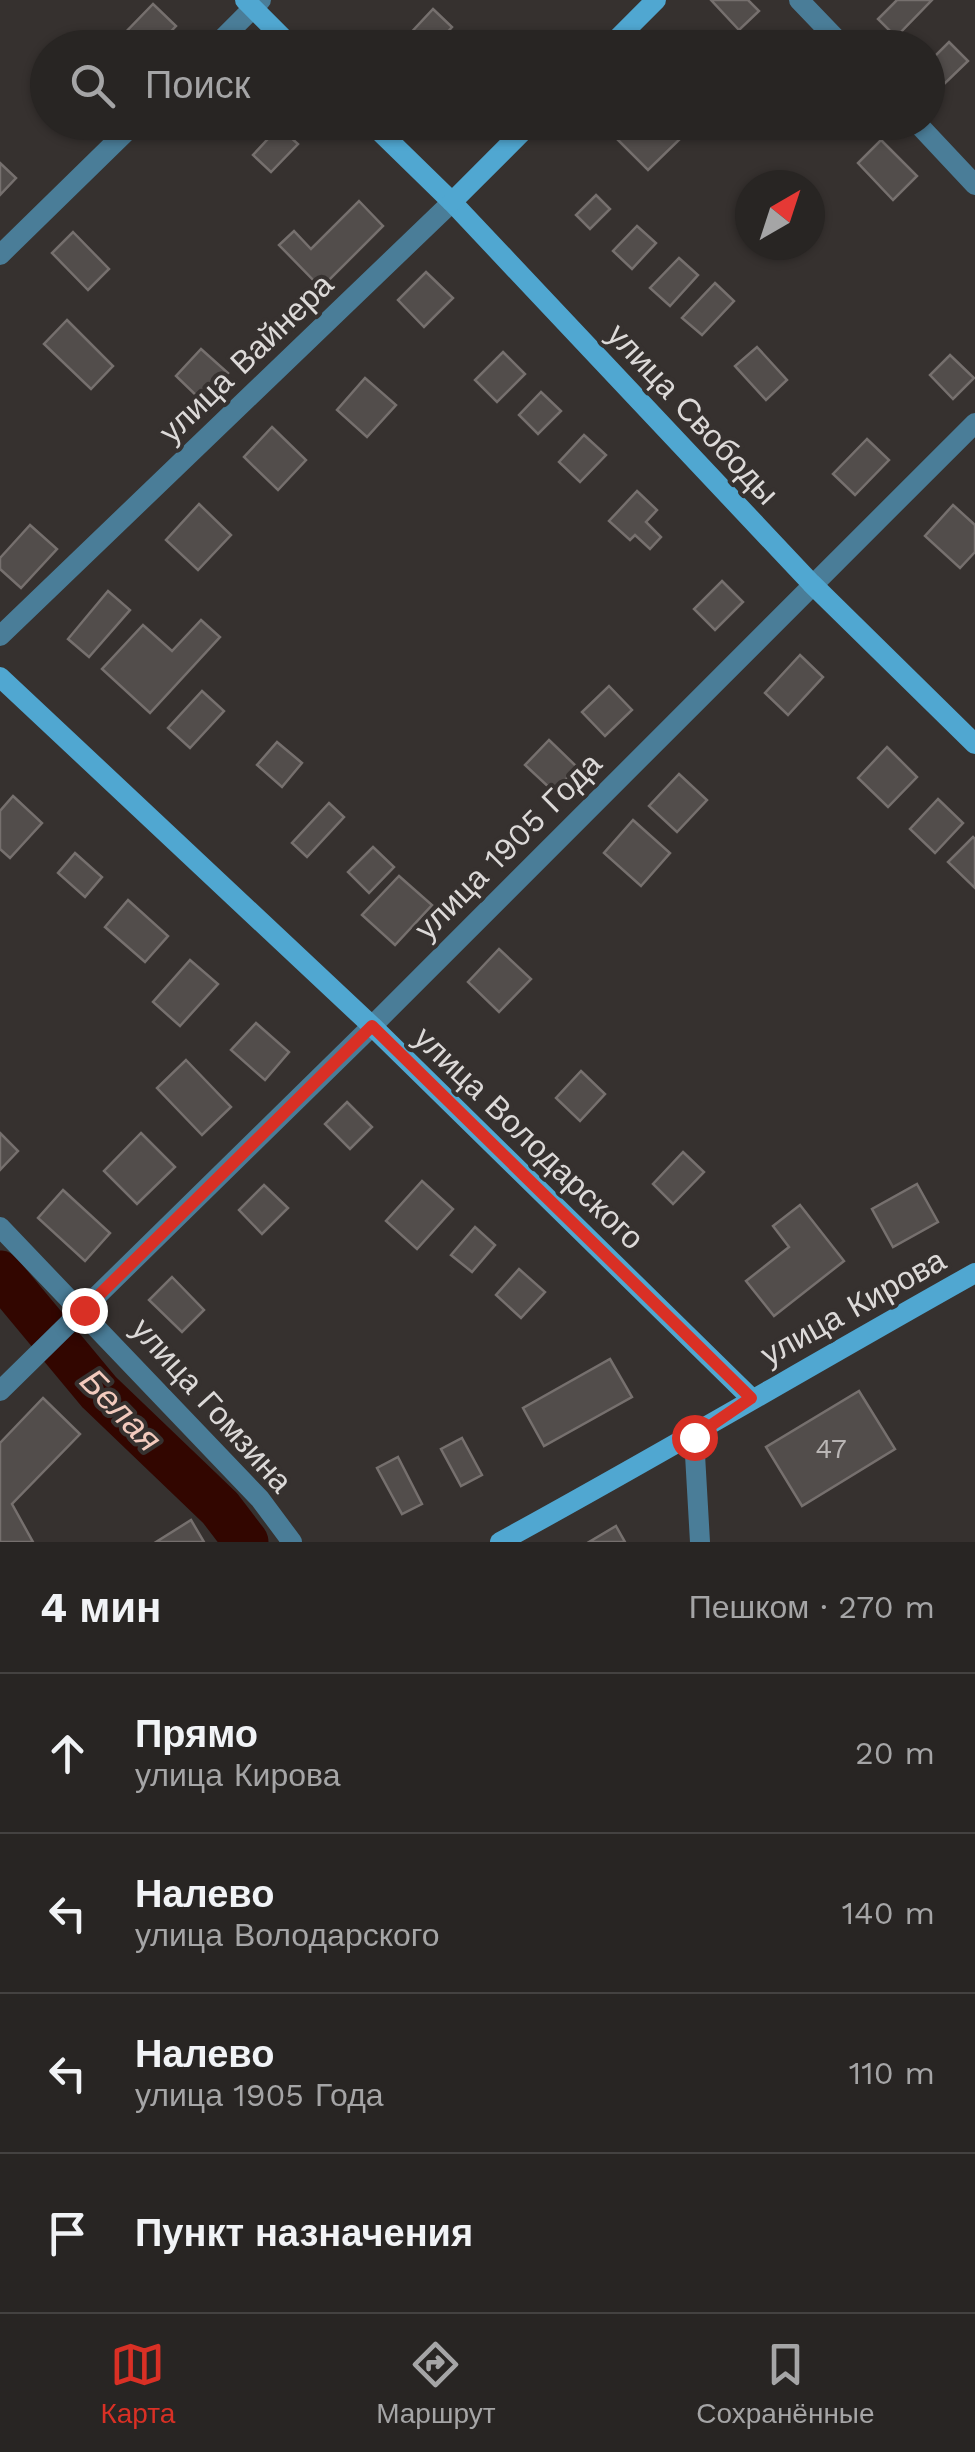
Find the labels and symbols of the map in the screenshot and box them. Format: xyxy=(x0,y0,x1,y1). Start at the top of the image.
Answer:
north arrow xyxy=(735,170,825,260)
street label: улица Вайнера xyxy=(151,265,341,451)
street label: улица Свободы xyxy=(599,316,787,512)
street label: улица 1905 Года xyxy=(407,745,609,947)
street label: улица Володарского xyxy=(406,1019,652,1257)
street label: улица Кирова xyxy=(754,1240,952,1373)
route end xyxy=(62,1288,108,1334)
street label: улица Гомзина xyxy=(124,1310,300,1500)
water label: Белая xyxy=(72,1360,170,1460)
route start xyxy=(672,1415,718,1461)
house number: 47 xyxy=(815,1432,847,1465)

